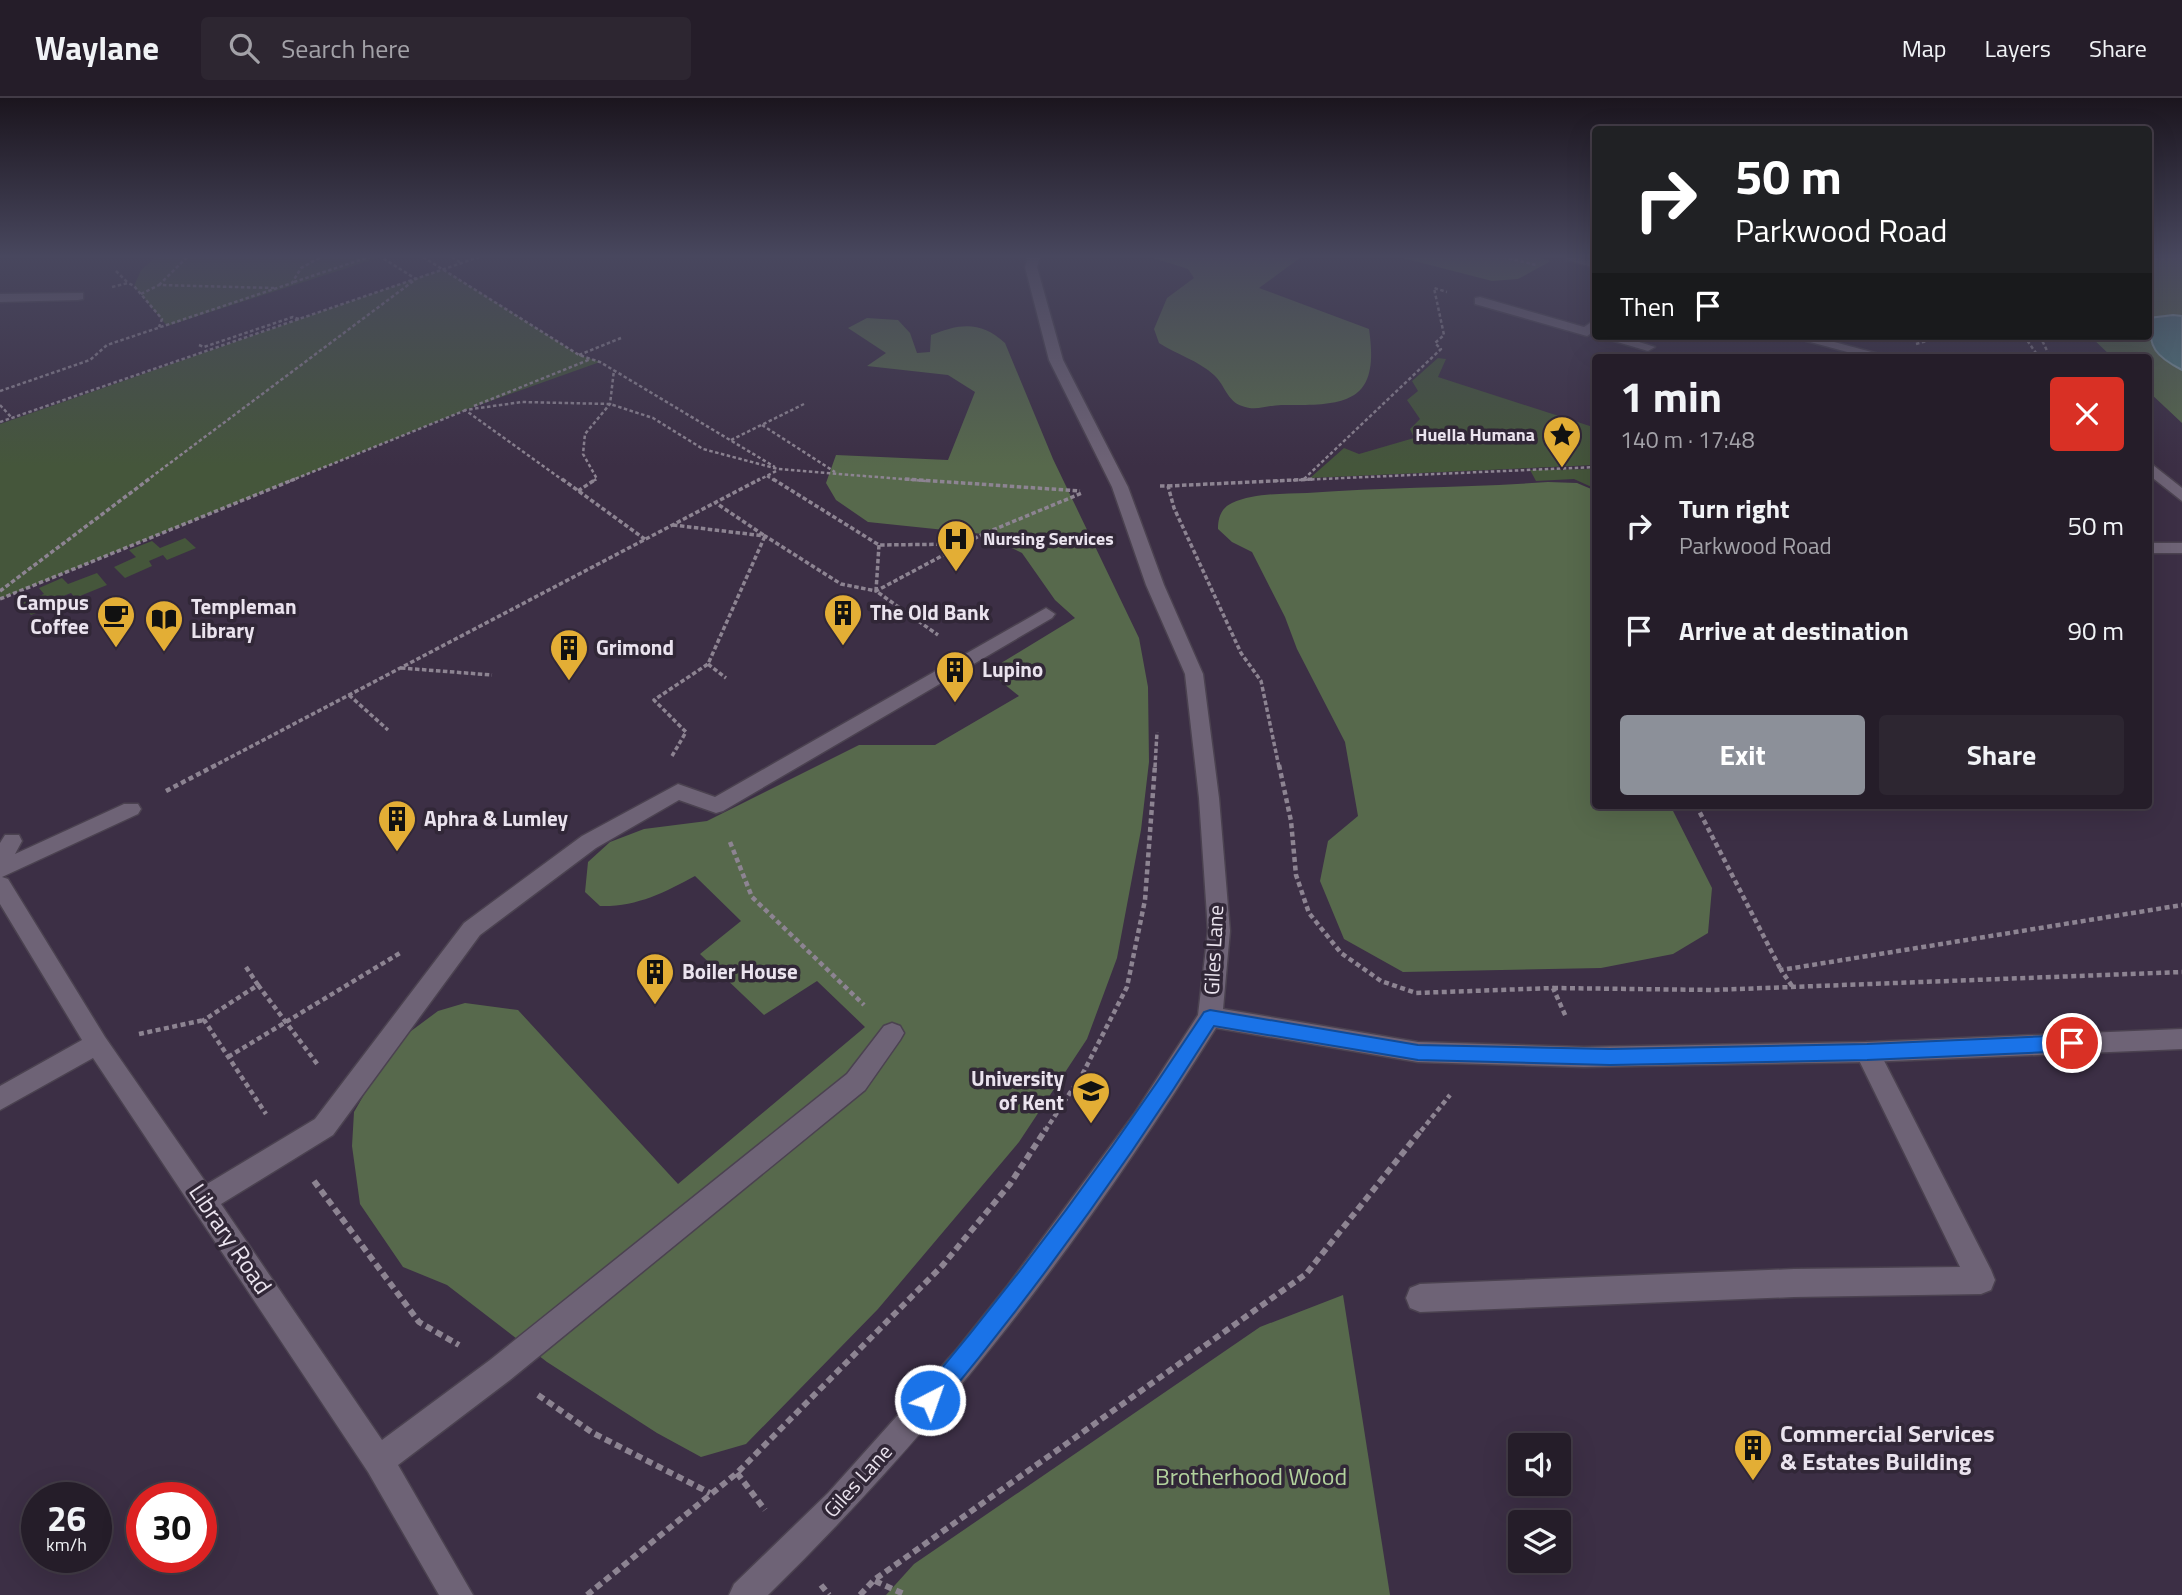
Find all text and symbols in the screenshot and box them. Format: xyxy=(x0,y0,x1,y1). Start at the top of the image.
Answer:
search box xyxy=(201,17,691,80)
text: Waylane xyxy=(35,23,159,73)
icon: search xyxy=(225,29,263,67)
text: Search here xyxy=(281,29,410,68)
text: Map xyxy=(1902,30,1947,66)
text: Layers xyxy=(1985,30,2051,66)
text: Share xyxy=(2089,30,2147,66)
text: 50 m xyxy=(1735,138,1842,213)
icon: right xyxy=(1620,154,1711,245)
text: Parkwood Road xyxy=(1735,206,1948,254)
text: Then xyxy=(1620,287,1675,326)
icon: arrive xyxy=(1689,287,1727,325)
text: 1 min xyxy=(1620,364,1722,428)
button: close xyxy=(2050,377,2124,451)
place icon: Huella Humana xyxy=(1541,414,1583,469)
place label: Huella Humana xyxy=(1415,421,1535,448)
text: 140 m · 17:48 xyxy=(1620,422,1755,457)
text: Turn right xyxy=(1679,489,1790,528)
text: 50 m xyxy=(2067,506,2124,545)
icon: right xyxy=(1620,507,1658,545)
hospital icon: Nursing Services xyxy=(935,518,977,573)
place label: Nursing Services xyxy=(983,525,1114,552)
text: Parkwood Road xyxy=(1679,528,1832,563)
place label: Campus Coffee xyxy=(16,586,89,642)
place label: Templeman Library xyxy=(191,590,297,646)
building icon: The Old Bank xyxy=(822,592,864,647)
cafe icon: Campus Coffee xyxy=(95,594,137,649)
place label: The Old Bank xyxy=(870,596,990,628)
library icon: Templeman Library xyxy=(143,598,185,653)
text: Arrive at destination xyxy=(1679,611,1909,650)
text: 90 m xyxy=(2067,611,2124,650)
icon: arrive xyxy=(1620,612,1658,650)
building icon: Grimond xyxy=(548,627,590,682)
place label: Grimond xyxy=(596,631,674,663)
building icon: Lupino xyxy=(934,649,976,704)
place label: Lupino xyxy=(982,653,1043,685)
button: Exit xyxy=(1620,715,1865,795)
button: Share xyxy=(1879,715,2124,795)
building icon: Aphra & Lumley xyxy=(376,798,418,853)
place label: Aphra & Lumley xyxy=(424,802,569,834)
street label: Giles Lane xyxy=(1195,904,1231,996)
building icon: Boiler House xyxy=(634,951,676,1006)
place label: Boiler House xyxy=(682,955,798,987)
pin xyxy=(2042,1013,2102,1073)
icon: arrive xyxy=(2053,1024,2091,1062)
place label: University of Kent xyxy=(971,1062,1064,1118)
school or university icon: University of Kent xyxy=(1070,1070,1112,1125)
street label: Library Road xyxy=(180,1176,281,1301)
position arrow xyxy=(893,1363,967,1437)
place label: Commercial Services & Estates Building xyxy=(1780,1415,1995,1479)
building icon: Commercial Services & Estates Building xyxy=(1732,1427,1774,1482)
map controls xyxy=(1508,1433,1571,1573)
button: sound xyxy=(1508,1433,1571,1496)
street label: Giles Lane xyxy=(815,1436,899,1524)
park label: Brotherhood Wood xyxy=(1155,1458,1347,1494)
speed limit sign: 30 xyxy=(126,1482,217,1573)
text: 26 xyxy=(47,1491,86,1545)
button: layers xyxy=(1508,1510,1571,1573)
text: km/h xyxy=(46,1531,87,1558)

